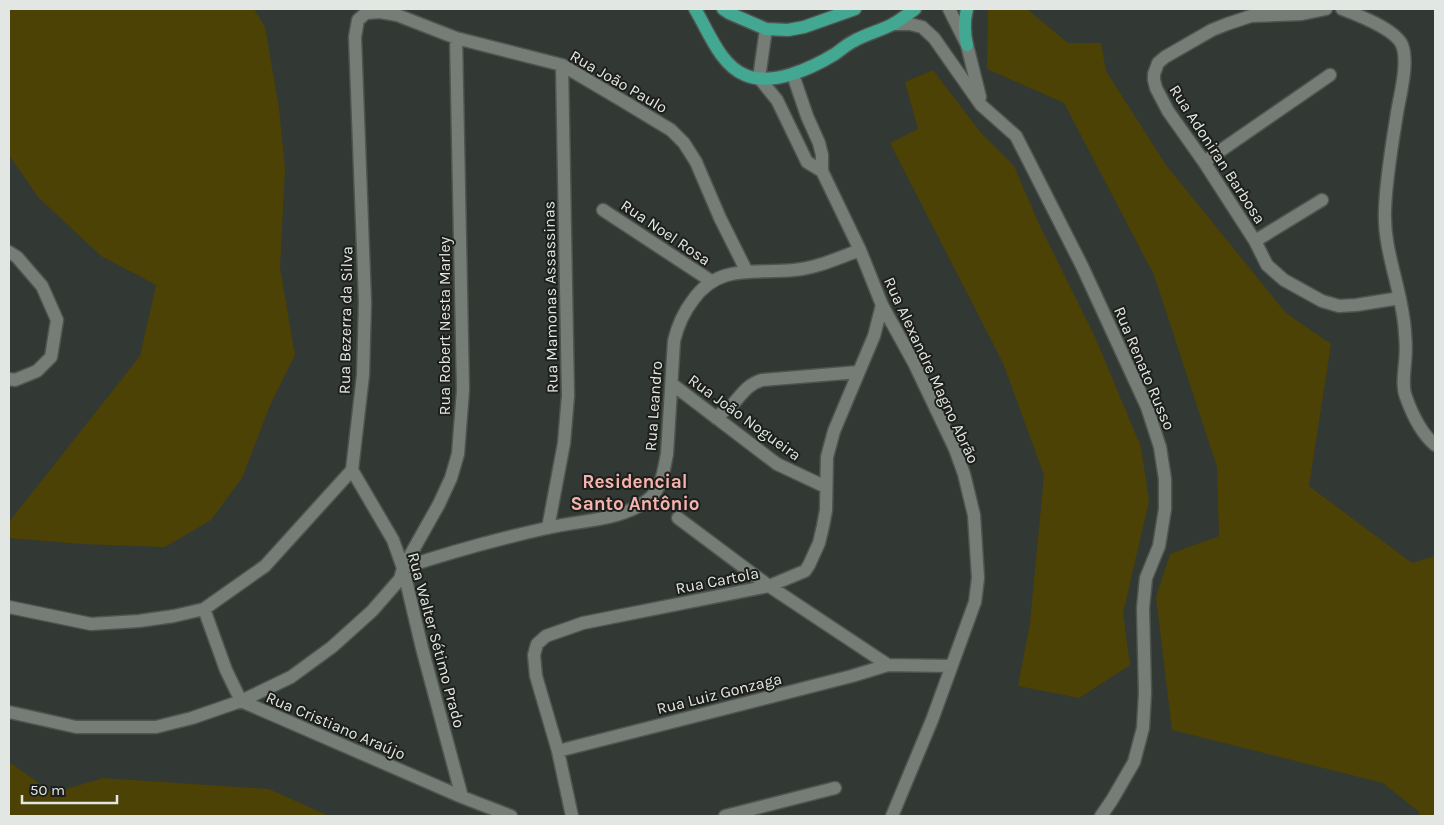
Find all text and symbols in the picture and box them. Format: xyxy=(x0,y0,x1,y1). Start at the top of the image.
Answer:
street label: Rua João Paulo xyxy=(567,46,671,117)
street label: Rua Adoniran Barbosa xyxy=(1166,81,1270,227)
street label: Rua Noel Rosa xyxy=(617,195,714,269)
street label: Rua Mamonas Assassinas xyxy=(539,201,562,393)
street label: Rua Robert Nesta Marley xyxy=(435,236,454,415)
street label: Rua Bezerra da Silva xyxy=(335,246,356,394)
street label: Rua Alexandre Magno Abrão xyxy=(880,274,983,466)
street label: Rua Renato Russo xyxy=(1110,304,1179,433)
street label: Rua Leandro xyxy=(641,360,666,452)
street label: Rua João Nogueira xyxy=(685,370,805,465)
district label: Residencial Santo Antônio xyxy=(571,471,699,515)
street label: Rua Walter Sétimo Prado xyxy=(404,550,469,730)
street label: Rua Cartola xyxy=(674,563,760,598)
street label: Rua Luiz Gonzaga xyxy=(655,669,784,718)
street label: Rua Cristiano Araújo xyxy=(263,687,409,763)
scale bar xyxy=(22,772,118,804)
text: 50 m xyxy=(30,781,65,799)

